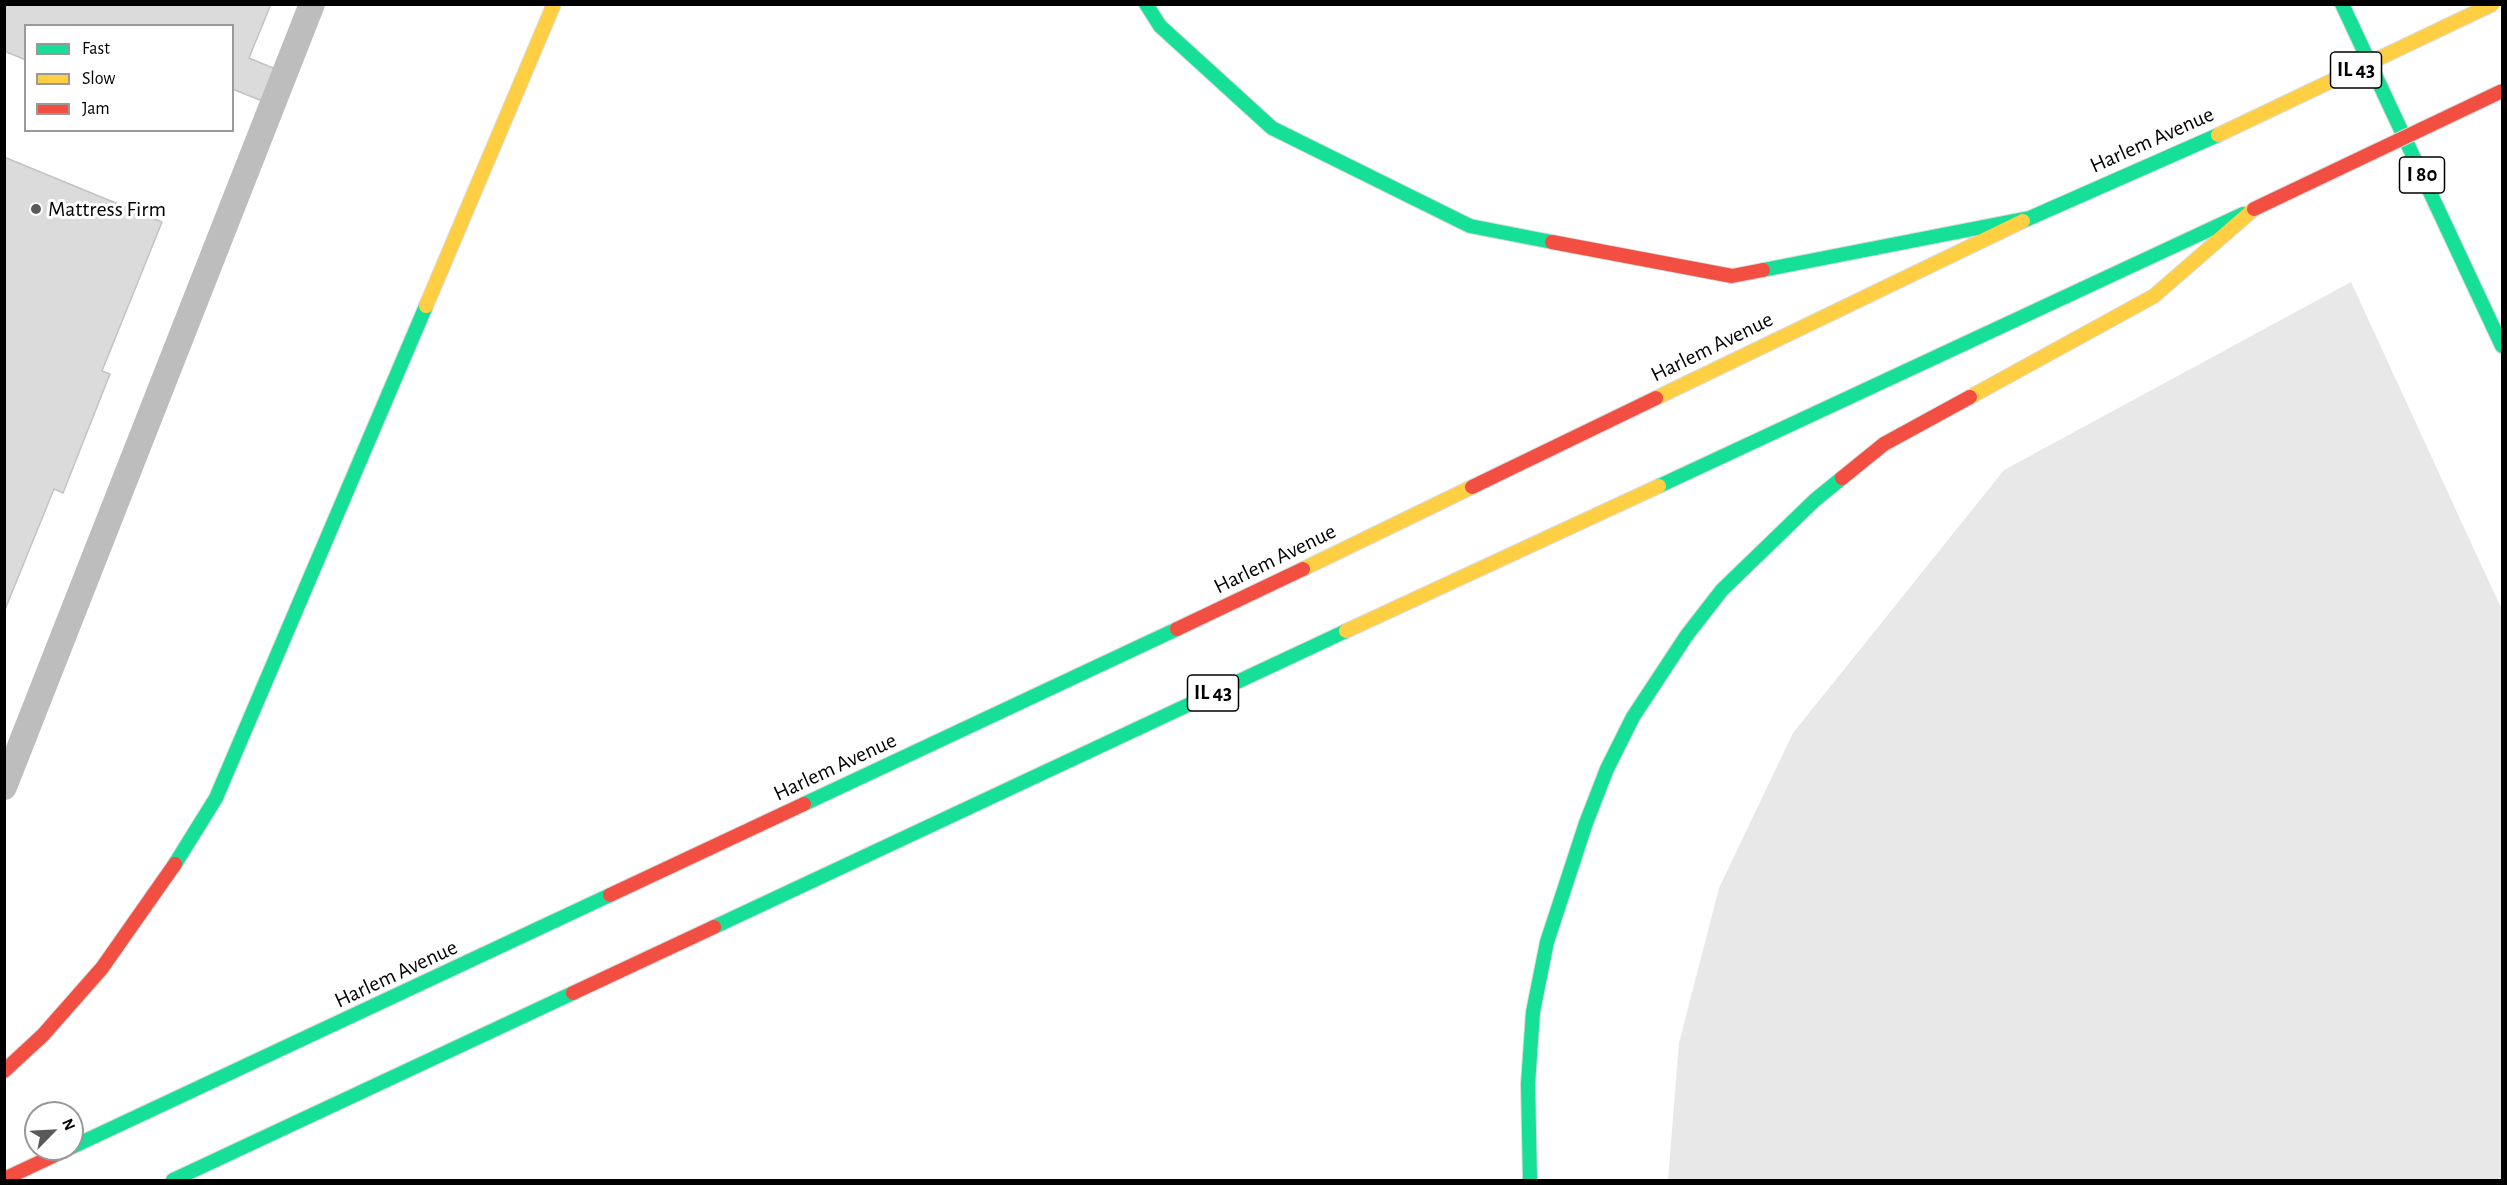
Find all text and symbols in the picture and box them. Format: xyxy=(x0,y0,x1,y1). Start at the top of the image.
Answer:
legend xyxy=(24,24,234,132)
text: Fast xyxy=(82,40,110,58)
road number: IL 43 xyxy=(2330,52,2382,88)
text: Slow xyxy=(82,70,115,88)
text: Jam xyxy=(82,100,110,118)
street label: Harlem Avenue xyxy=(2086,101,2218,179)
road number: I 80 xyxy=(2400,157,2444,193)
place label: Mattress Firm xyxy=(48,196,166,222)
marker: Mattress Firm xyxy=(29,202,43,216)
street label: Harlem Avenue xyxy=(1647,306,1777,388)
street label: Harlem Avenue xyxy=(1210,518,1340,600)
road number: IL 43 xyxy=(1188,675,1238,711)
street label: Harlem Avenue xyxy=(769,727,901,807)
street label: Harlem Avenue xyxy=(330,934,462,1014)
north arrow xyxy=(24,1101,84,1161)
text: N xyxy=(59,1116,78,1133)

